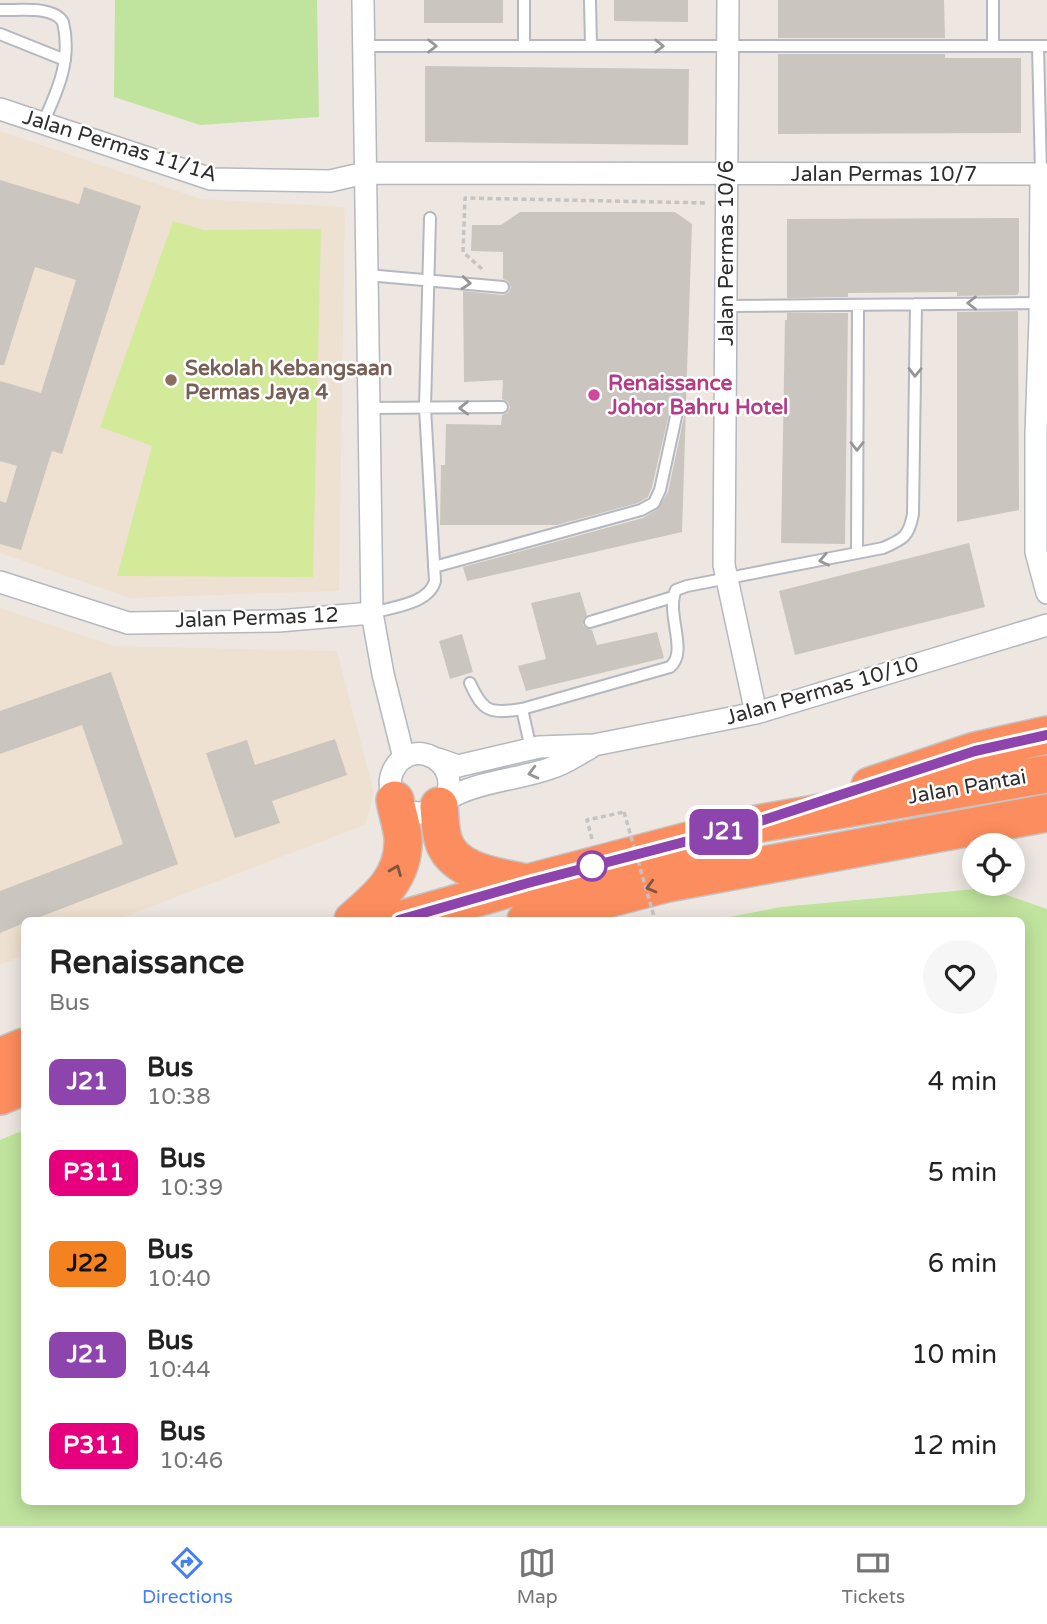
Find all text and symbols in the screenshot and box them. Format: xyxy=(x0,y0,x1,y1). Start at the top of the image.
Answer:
one-way arrow xyxy=(427,38,437,54)
one-way arrow xyxy=(654,38,665,54)
street label: Jalan Permas 11/1A xyxy=(20,105,220,187)
street label: Jalan Permas 10/6 xyxy=(714,160,739,346)
street label: Jalan Permas 10/7 xyxy=(791,162,977,187)
one-way arrow xyxy=(461,275,472,290)
one-way arrow xyxy=(967,296,978,311)
place label: Sekolah Kebangsaan Permas Jaya 4 xyxy=(185,356,393,405)
one-way arrow xyxy=(907,367,923,378)
place label: Renaissance Johor Bahru Hotel xyxy=(607,371,788,420)
marker: Sekolah Kebangsaan Permas Jaya 4 xyxy=(163,372,179,388)
marker: Renaissance Johor Bahru Hotel xyxy=(586,387,602,403)
one-way arrow xyxy=(458,400,468,416)
one-way arrow xyxy=(849,442,865,452)
one-way arrow xyxy=(818,552,830,567)
street label: Jalan Permas 12 xyxy=(175,603,339,633)
street label: Jalan Permas 10/10 xyxy=(723,652,921,730)
street label: Jalan Pantai xyxy=(906,764,1028,810)
one-way arrow xyxy=(527,765,539,779)
line badge: J21 xyxy=(684,809,764,855)
text: J21 xyxy=(703,817,745,846)
map controls xyxy=(962,833,1025,896)
button: locate xyxy=(962,833,1025,896)
unlabelled marker xyxy=(577,851,607,881)
one-way arrow xyxy=(388,864,402,877)
one-way arrow xyxy=(645,879,657,894)
button: heart xyxy=(923,940,997,1014)
text: Renaissance xyxy=(49,943,245,982)
text: Bus xyxy=(49,989,90,1017)
text: Bus xyxy=(147,1052,193,1083)
text: 4 min xyxy=(928,1066,997,1097)
text: J21 xyxy=(67,1067,108,1096)
text: 10:38 xyxy=(147,1083,211,1111)
text: Bus xyxy=(159,1143,206,1174)
text: 5 min xyxy=(928,1157,997,1188)
text: P311 xyxy=(63,1158,124,1187)
text: 10:39 xyxy=(159,1174,223,1202)
text: Bus xyxy=(147,1234,193,1265)
text: 6 min xyxy=(928,1248,997,1279)
text: J22 xyxy=(67,1249,108,1278)
text: 10:40 xyxy=(147,1265,211,1293)
text: Bus xyxy=(147,1325,193,1356)
text: 10 min xyxy=(911,1339,997,1370)
text: J21 xyxy=(67,1340,108,1369)
text: 10:44 xyxy=(147,1356,211,1384)
text: Bus xyxy=(159,1416,206,1447)
text: 12 min xyxy=(911,1430,997,1461)
text: P311 xyxy=(63,1431,124,1460)
text: 10:46 xyxy=(159,1447,223,1475)
tab: Directions xyxy=(142,1544,233,1608)
tab: Map xyxy=(517,1544,558,1608)
tab: Tickets xyxy=(842,1544,905,1608)

